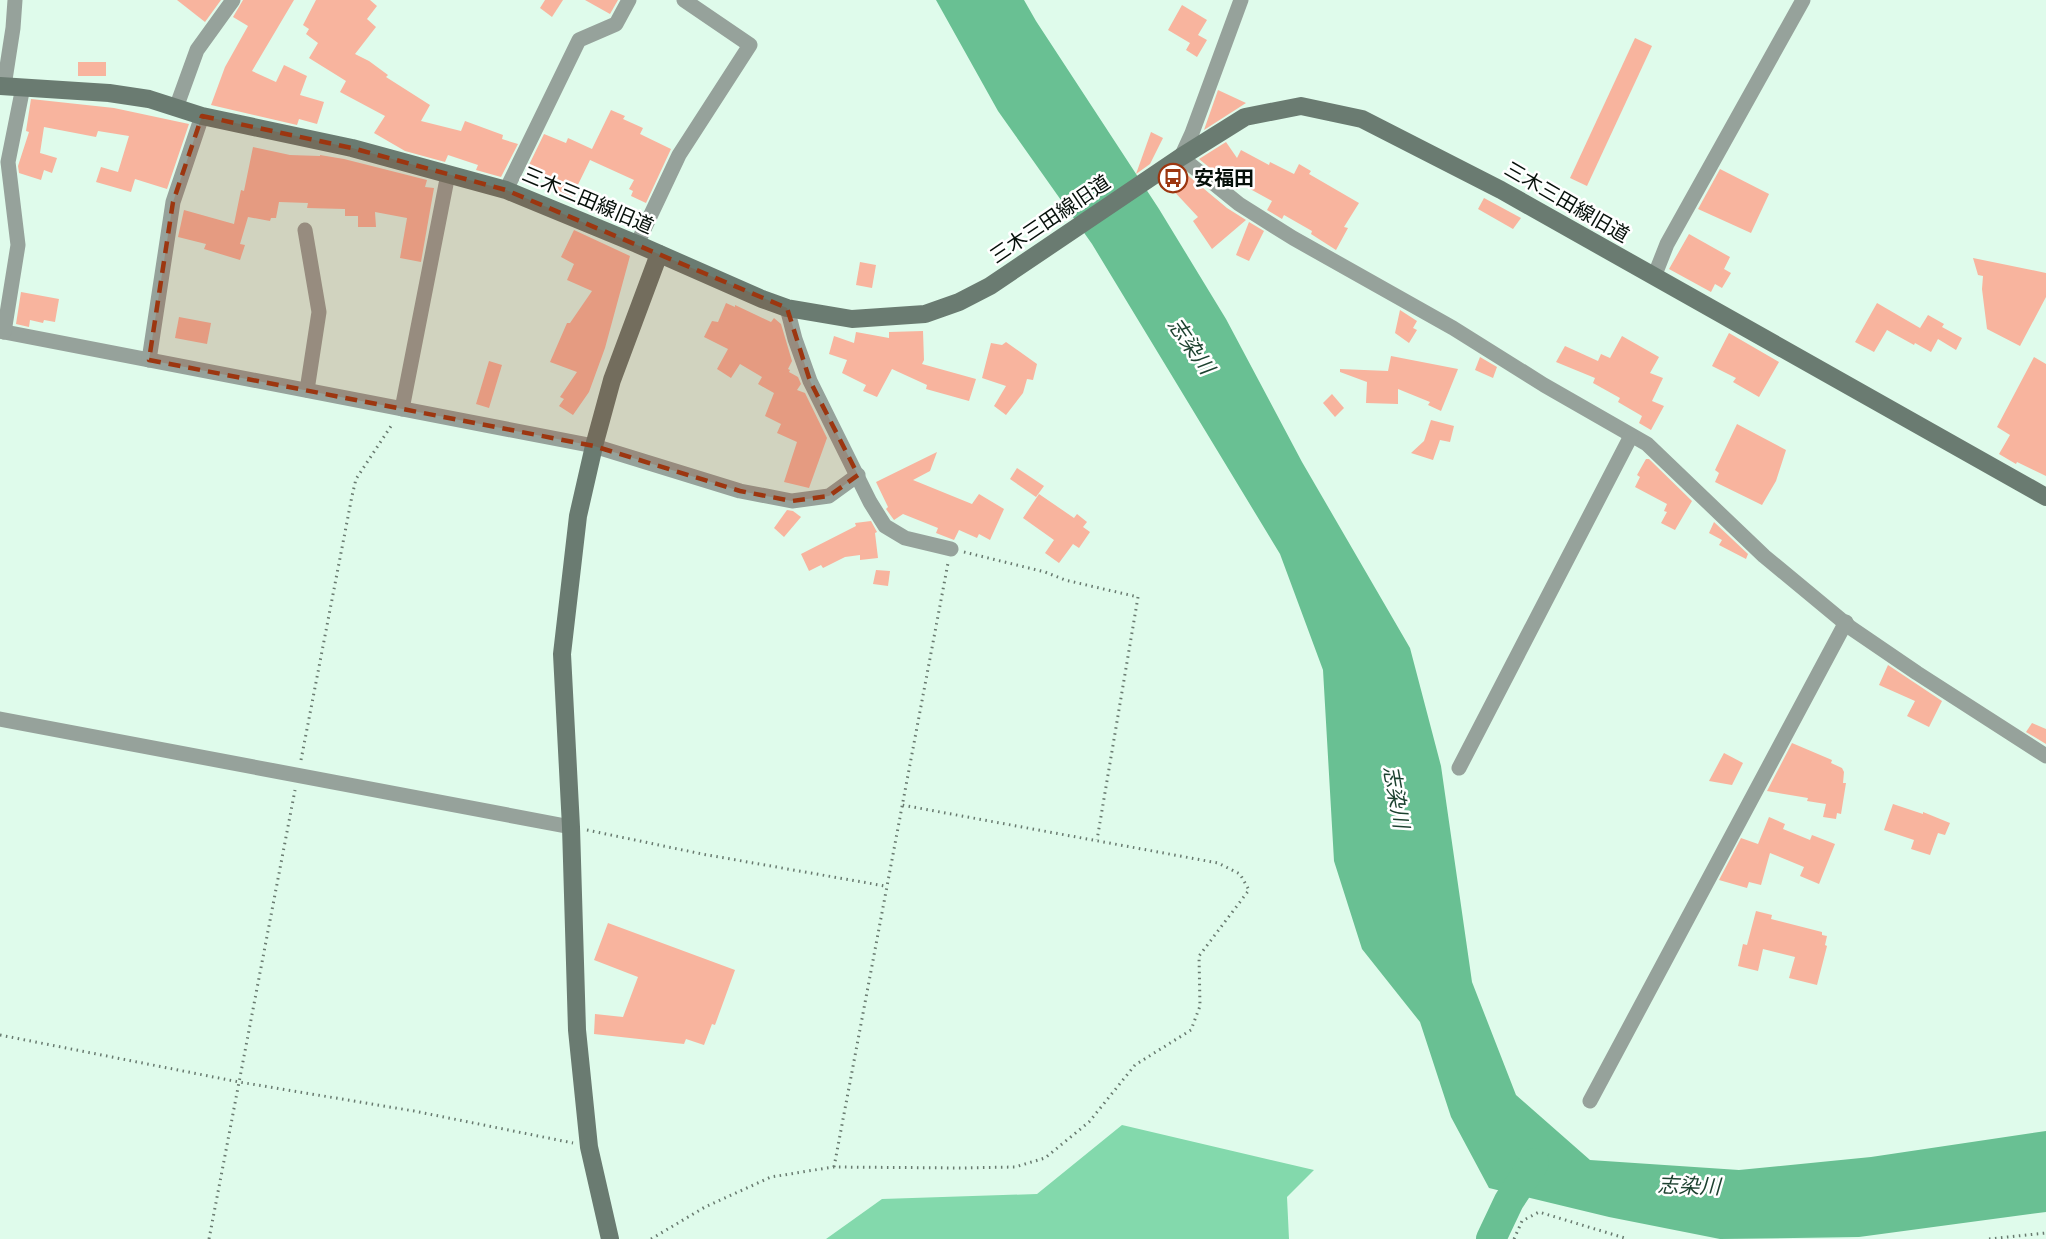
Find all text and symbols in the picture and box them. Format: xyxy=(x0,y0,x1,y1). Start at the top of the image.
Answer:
street label: 三木三田線旧道 xyxy=(1500,155,1635,248)
street label: 三木三田線旧道 xyxy=(518,160,658,239)
bus stop icon: 安福田 xyxy=(1157,162,1189,194)
place label: 安福田 xyxy=(1194,164,1254,191)
street label: 三木三田線旧道 xyxy=(984,168,1115,269)
water label: 志染川 xyxy=(1162,312,1223,381)
water label: 志染川 xyxy=(1378,763,1417,832)
water label: 志染川 xyxy=(1657,1170,1723,1200)

